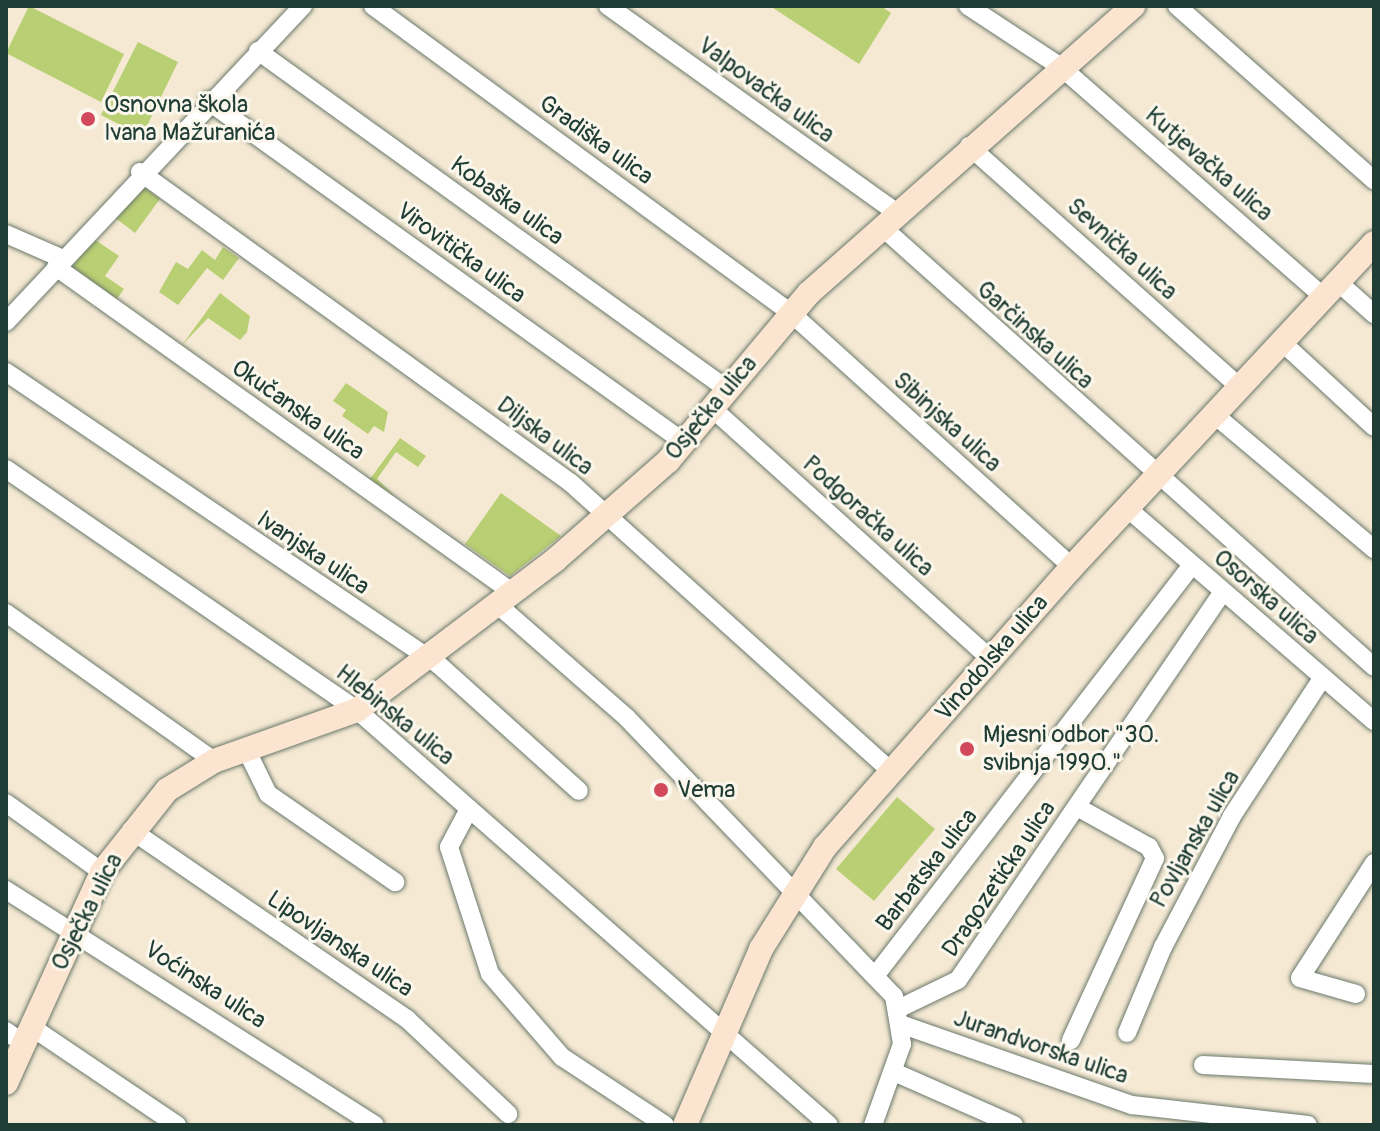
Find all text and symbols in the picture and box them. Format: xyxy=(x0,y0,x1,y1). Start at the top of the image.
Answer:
street label: Valpovačka ulica xyxy=(692,31,840,149)
street label: Gradiška ulica xyxy=(533,89,659,191)
place label: Osnovna škola Ivana Mažuranića xyxy=(104,91,275,147)
street label: Kutjevačka ulica xyxy=(1139,101,1279,227)
marker: Osnovna škola Ivana Mažuranića xyxy=(79,110,97,128)
street label: Kobaška ulica xyxy=(445,150,569,252)
street label: Sevnička ulica xyxy=(1061,192,1183,306)
street label: Virovitička ulica xyxy=(391,196,531,310)
street label: Garčinska ulica xyxy=(970,275,1100,395)
street label: Osječka ulica xyxy=(659,350,763,466)
street label: Okučanska ulica xyxy=(226,354,370,466)
street label: Sibinjska ulica xyxy=(887,366,1007,478)
street label: Diljska ulica xyxy=(491,390,599,482)
street label: Podgoračka ulica xyxy=(796,450,940,582)
street label: Ivanjska ulica xyxy=(251,505,375,601)
street label: Osorska ulica xyxy=(1208,544,1324,650)
street label: Vinodolska ulica xyxy=(929,589,1055,727)
street label: Hlebinska ulica xyxy=(330,658,460,772)
place label: Mjesni odbor "30. svibnja 1990." xyxy=(983,721,1159,777)
marker: Mjesni odbor "30. svibnja 1990." xyxy=(958,740,976,758)
street label: Povljanska ulica xyxy=(1144,765,1246,913)
place label: Vema xyxy=(677,776,735,804)
marker: Vema xyxy=(652,781,670,799)
street label: Dragozetićka ulica xyxy=(936,795,1062,963)
street label: Barbatska ulica xyxy=(870,803,984,937)
street label: Osječka ulica xyxy=(45,849,129,975)
street label: Lipovljanska ulica xyxy=(261,884,419,1004)
street label: Voćinska ulica xyxy=(139,935,271,1035)
street label: Jurandvorska ulica xyxy=(950,1004,1132,1090)

